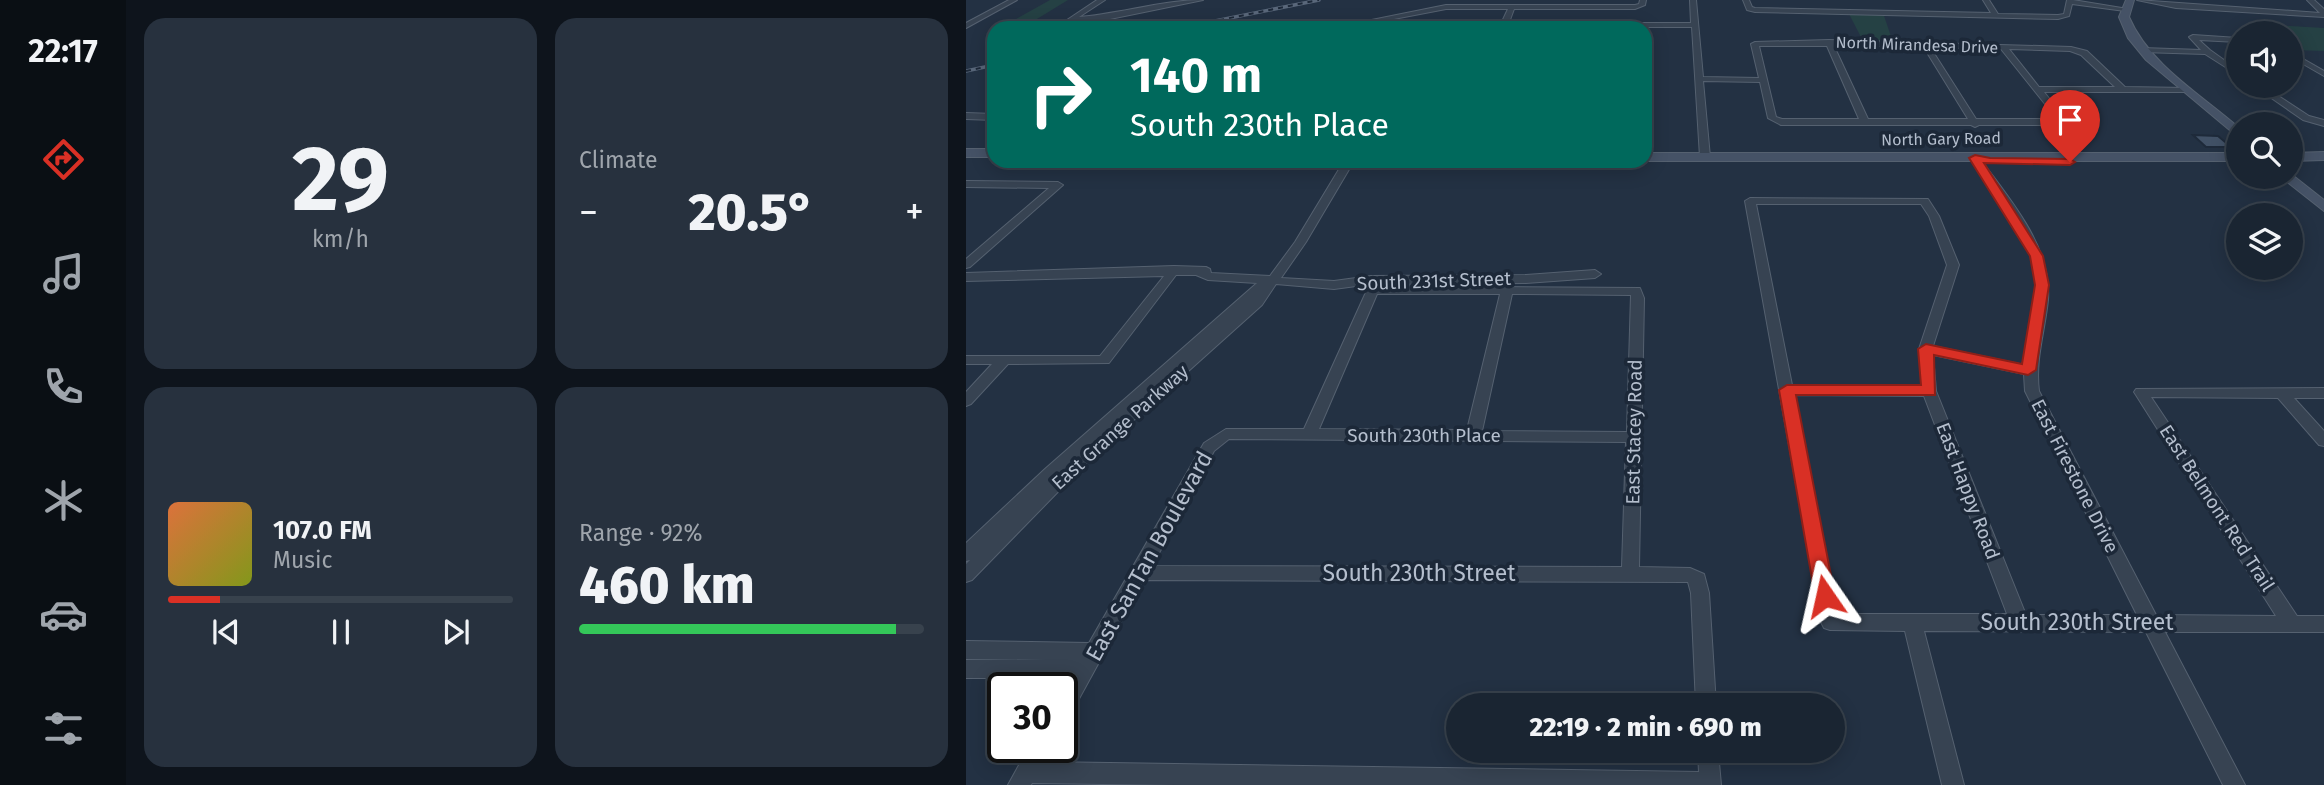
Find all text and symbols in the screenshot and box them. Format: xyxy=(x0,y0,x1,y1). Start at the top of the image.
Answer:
map controls xyxy=(2226,21,2303,280)
button: sound xyxy=(2226,21,2303,98)
text: 22:17 xyxy=(28,32,98,70)
street label: North Mirandesa Drive xyxy=(1835,33,1999,57)
text: 140 m xyxy=(1130,46,1262,105)
icon: right xyxy=(1015,49,1106,140)
pin xyxy=(2040,90,2100,162)
icon: arrive xyxy=(2051,101,2089,139)
text: South 230th Place xyxy=(1130,106,1389,144)
button: search xyxy=(2226,112,2303,189)
text: 29 xyxy=(292,125,389,234)
street label: North Gary Road xyxy=(1881,128,2001,150)
icon: directions xyxy=(39,135,88,184)
text: Climate xyxy=(579,146,658,174)
text: 20.5° xyxy=(689,181,815,244)
text: − xyxy=(579,189,598,235)
text: + xyxy=(905,189,924,235)
button: layers xyxy=(2226,203,2303,280)
text: km/h xyxy=(312,225,369,253)
icon: music xyxy=(39,249,88,298)
street label: South 231st Street xyxy=(1356,267,1512,295)
street label: East Grange Parkway xyxy=(1047,359,1194,494)
street label: East Stacey Road xyxy=(1621,359,1647,505)
icon: phone xyxy=(39,362,88,411)
street label: East Firestone Drive xyxy=(2026,395,2124,557)
street label: East Happy Road xyxy=(1931,419,2005,563)
street label: East Belmont Red Trail xyxy=(2155,420,2280,596)
street label: South 230th Place xyxy=(1347,424,1501,447)
street label: East SanTan Boulevard xyxy=(1080,446,1218,666)
icon: climate xyxy=(39,476,88,525)
text: 107.0 FM xyxy=(273,515,372,546)
text: Range · 92% xyxy=(579,519,702,547)
text: Music xyxy=(273,546,333,574)
text: 460 km xyxy=(579,554,755,617)
street label: South 230th Street xyxy=(1322,559,1516,587)
position arrow xyxy=(1788,559,1862,633)
icon: car xyxy=(39,590,88,639)
street label: South 230th Street xyxy=(1980,608,2174,636)
icon: previous xyxy=(207,613,245,651)
icon: pause xyxy=(322,613,360,651)
icon: next xyxy=(437,613,475,651)
speed limit sign: 30 xyxy=(987,672,1078,763)
icon: filters xyxy=(39,704,88,753)
text: 22:19 · 2 min · 690 m xyxy=(1529,712,1762,743)

